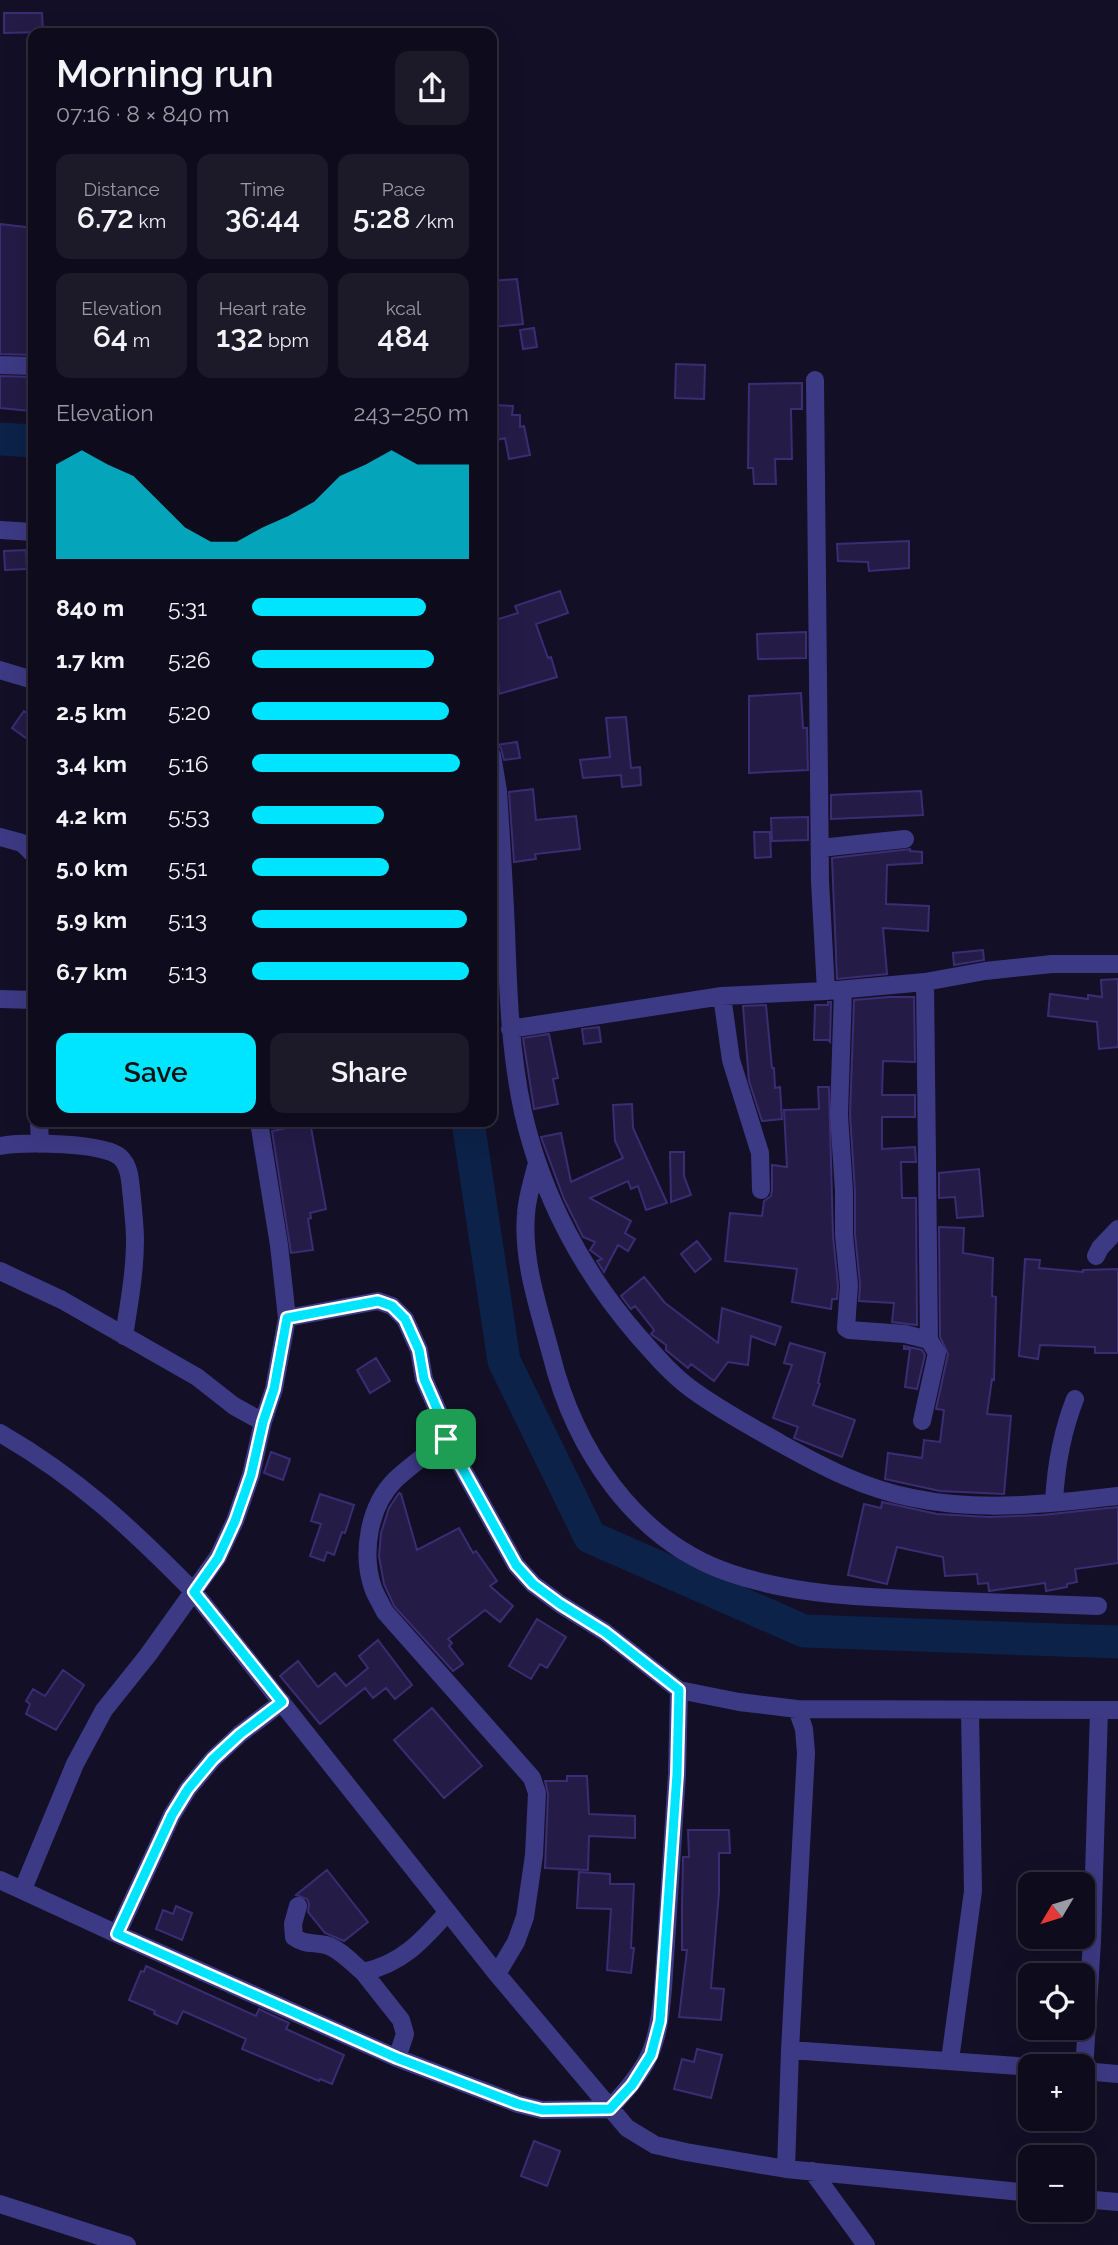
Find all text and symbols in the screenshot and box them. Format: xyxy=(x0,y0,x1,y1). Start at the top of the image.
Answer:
text: Morning run xyxy=(56,51,274,96)
button: share xyxy=(395,51,469,125)
text: 07:16 · 8 × 840 m xyxy=(56,100,229,127)
text: Distance xyxy=(83,178,160,200)
text: Time xyxy=(240,178,285,200)
text: Pace xyxy=(382,178,425,200)
text: 6.72 xyxy=(77,200,134,235)
text: 36:44 xyxy=(225,200,300,235)
text: 5:28 xyxy=(353,200,410,235)
text: km xyxy=(134,210,166,232)
text: /km xyxy=(410,210,454,232)
text: Elevation xyxy=(81,297,162,319)
text: Heart rate xyxy=(219,297,306,319)
text: kcal xyxy=(386,297,421,319)
text: 64 xyxy=(93,319,128,354)
text: 132 xyxy=(216,319,263,354)
text: 484 xyxy=(378,319,429,354)
text: m xyxy=(128,329,150,351)
text: bpm xyxy=(263,329,309,351)
text: Elevation xyxy=(56,399,154,426)
text: 243–250 m xyxy=(354,399,469,426)
text: 840 m xyxy=(56,594,124,621)
text: 5:31 xyxy=(168,594,207,621)
text: 1.7 km xyxy=(56,646,125,673)
text: 5:26 xyxy=(168,646,211,673)
text: 2.5 km xyxy=(56,698,127,725)
text: 5:20 xyxy=(168,698,211,725)
text: 3.4 km xyxy=(56,750,127,777)
text: 5:16 xyxy=(168,750,209,777)
text: 4.2 km xyxy=(56,802,127,829)
text: 5:53 xyxy=(168,802,210,829)
text: 5.0 km xyxy=(56,854,128,881)
text: 5:51 xyxy=(168,854,207,881)
text: 5.9 km xyxy=(56,906,127,933)
text: 5:13 xyxy=(168,906,207,933)
text: 6.7 km xyxy=(56,958,127,985)
text: 5:13 xyxy=(168,958,207,985)
button: Save xyxy=(56,1033,256,1113)
button: Share xyxy=(270,1033,469,1113)
pin xyxy=(416,1409,476,1469)
icon: arrive xyxy=(427,1420,465,1458)
north arrow xyxy=(1018,1872,1096,1950)
map controls xyxy=(1018,1872,1095,2222)
button: locate xyxy=(1018,1963,1095,2040)
button: + xyxy=(1018,2054,1095,2131)
button: − xyxy=(1018,2145,1095,2222)

